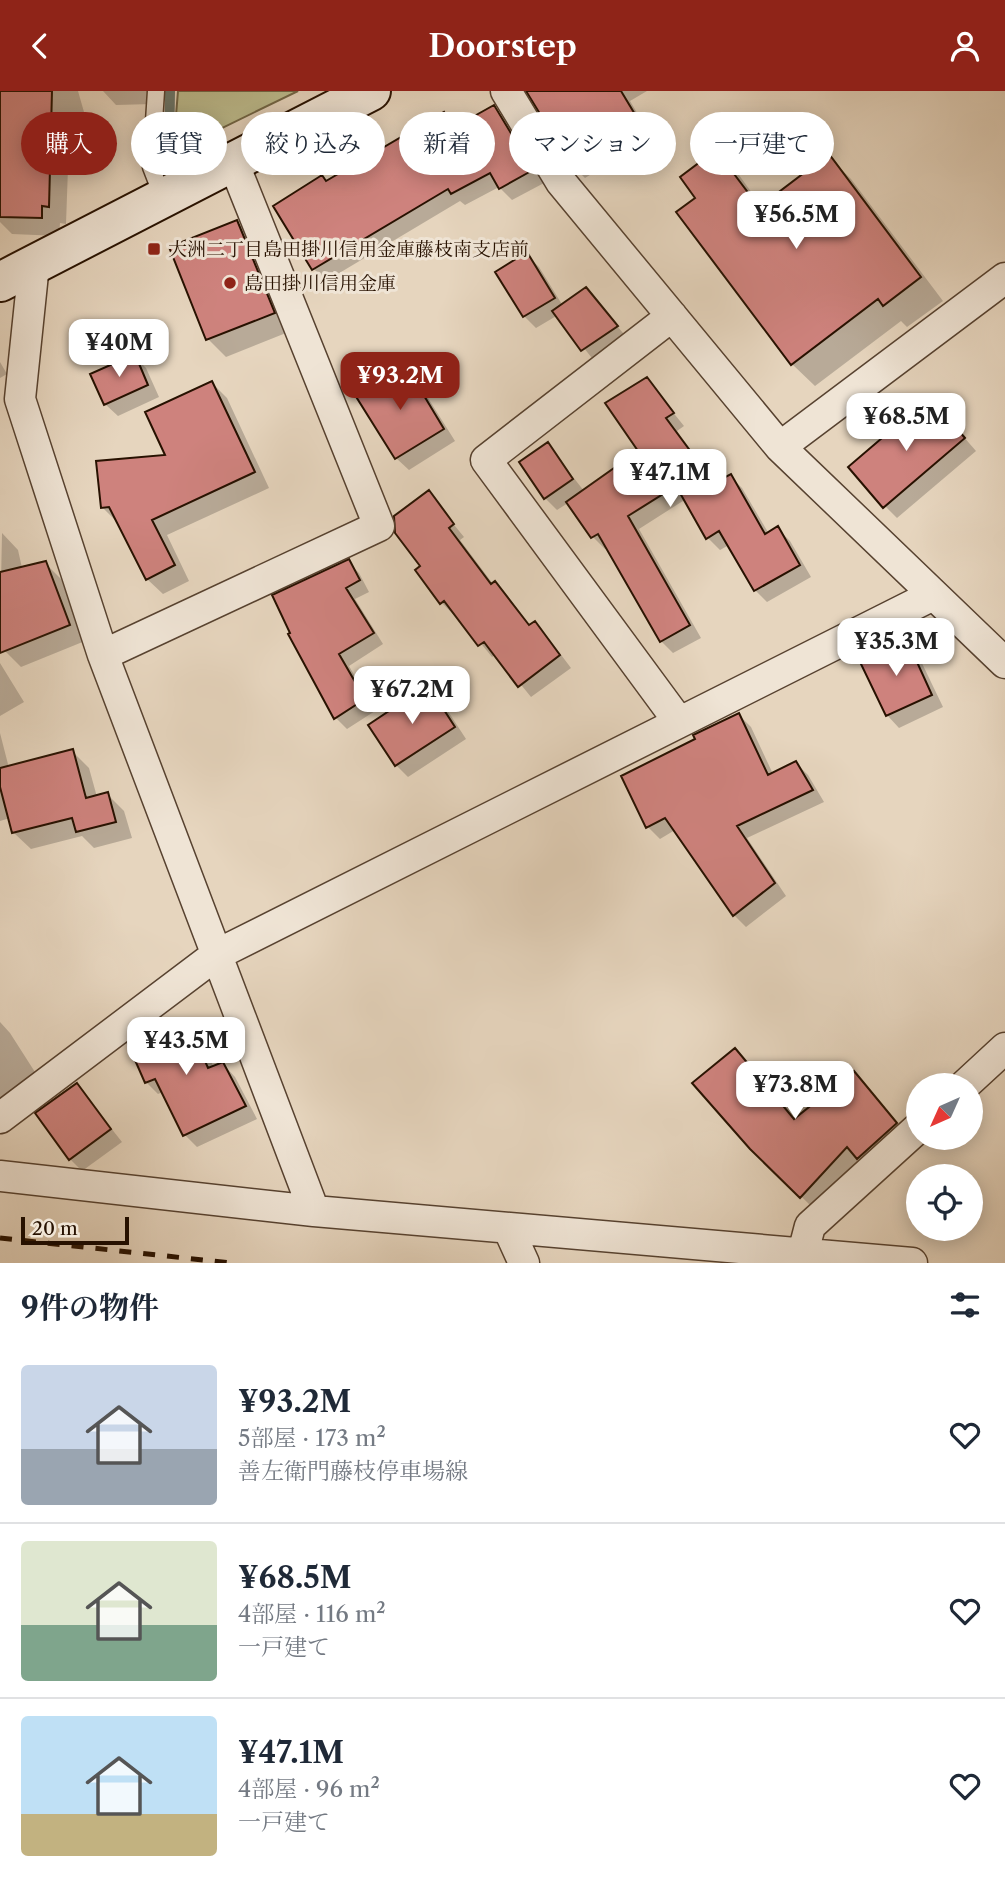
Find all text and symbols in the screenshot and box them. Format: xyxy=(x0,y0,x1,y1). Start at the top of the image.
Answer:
text: Doorstep xyxy=(428,26,577,65)
icon: back xyxy=(21,27,59,65)
icon: person xyxy=(946,27,984,65)
chip: 購入 xyxy=(21,112,117,175)
chip: 賃貸 xyxy=(131,112,227,175)
chip: 絞り込み xyxy=(241,112,385,175)
chip: 新着 xyxy=(399,112,495,175)
chip: マンション xyxy=(509,112,676,175)
chip: 一戸建て xyxy=(690,112,834,175)
pin: ¥56.5M xyxy=(739,191,853,251)
text: ¥56.5M xyxy=(753,200,839,228)
place label: 大洲二丁目島田掛川信用金庫藤枝南支店前 xyxy=(168,238,529,261)
marker: 大洲二丁目島田掛川信用金庫藤枝南支店前 xyxy=(146,241,162,257)
place label: 島田掛川信用金庫 xyxy=(244,272,396,295)
marker: 島田掛川信用金庫 xyxy=(222,275,238,291)
pin: ¥40M xyxy=(78,320,160,379)
text: ¥40M xyxy=(85,328,153,356)
pin: ¥93.2M xyxy=(343,353,457,412)
text: ¥93.2M xyxy=(357,361,443,389)
pin: ¥68.5M xyxy=(849,393,963,453)
text: ¥68.5M xyxy=(862,402,950,430)
pin: ¥47.1M xyxy=(613,449,727,509)
text: ¥47.1M xyxy=(629,458,711,486)
pin: ¥35.3M xyxy=(839,619,953,678)
text: ¥35.3M xyxy=(853,627,939,655)
pin: ¥67.2M xyxy=(355,667,469,726)
text: ¥67.2M xyxy=(370,675,454,703)
pin: ¥43.5M xyxy=(129,1017,243,1077)
text: ¥43.5M xyxy=(143,1026,229,1054)
pin: ¥73.8M xyxy=(738,1061,852,1121)
text: ¥73.8M xyxy=(752,1070,838,1098)
north arrow xyxy=(906,1073,984,1150)
map controls xyxy=(906,1073,983,1241)
button: locate xyxy=(906,1164,983,1241)
scale bar xyxy=(21,1214,130,1246)
text: 20 m xyxy=(32,1217,78,1240)
icon: filters xyxy=(946,1286,984,1324)
text: 9件の物件 xyxy=(21,1289,159,1326)
text: ¥93.2M xyxy=(238,1383,351,1420)
icon: home xyxy=(77,1393,161,1477)
icon: heart xyxy=(946,1416,984,1454)
text: 5部屋 · 173 m² xyxy=(238,1424,386,1452)
text: 善左衛門藤枝停車場線 xyxy=(238,1457,468,1485)
text: ¥68.5M xyxy=(238,1559,352,1596)
icon: home xyxy=(77,1569,161,1653)
icon: heart xyxy=(946,1592,984,1630)
text: 4部屋 · 116 m² xyxy=(238,1600,386,1628)
text: 一戸建て xyxy=(238,1633,330,1661)
text: ¥47.1M xyxy=(238,1734,344,1771)
icon: home xyxy=(77,1744,161,1828)
icon: heart xyxy=(946,1767,984,1805)
text: 4部屋 · 96 m² xyxy=(238,1775,380,1803)
text: 一戸建て xyxy=(238,1808,330,1836)

